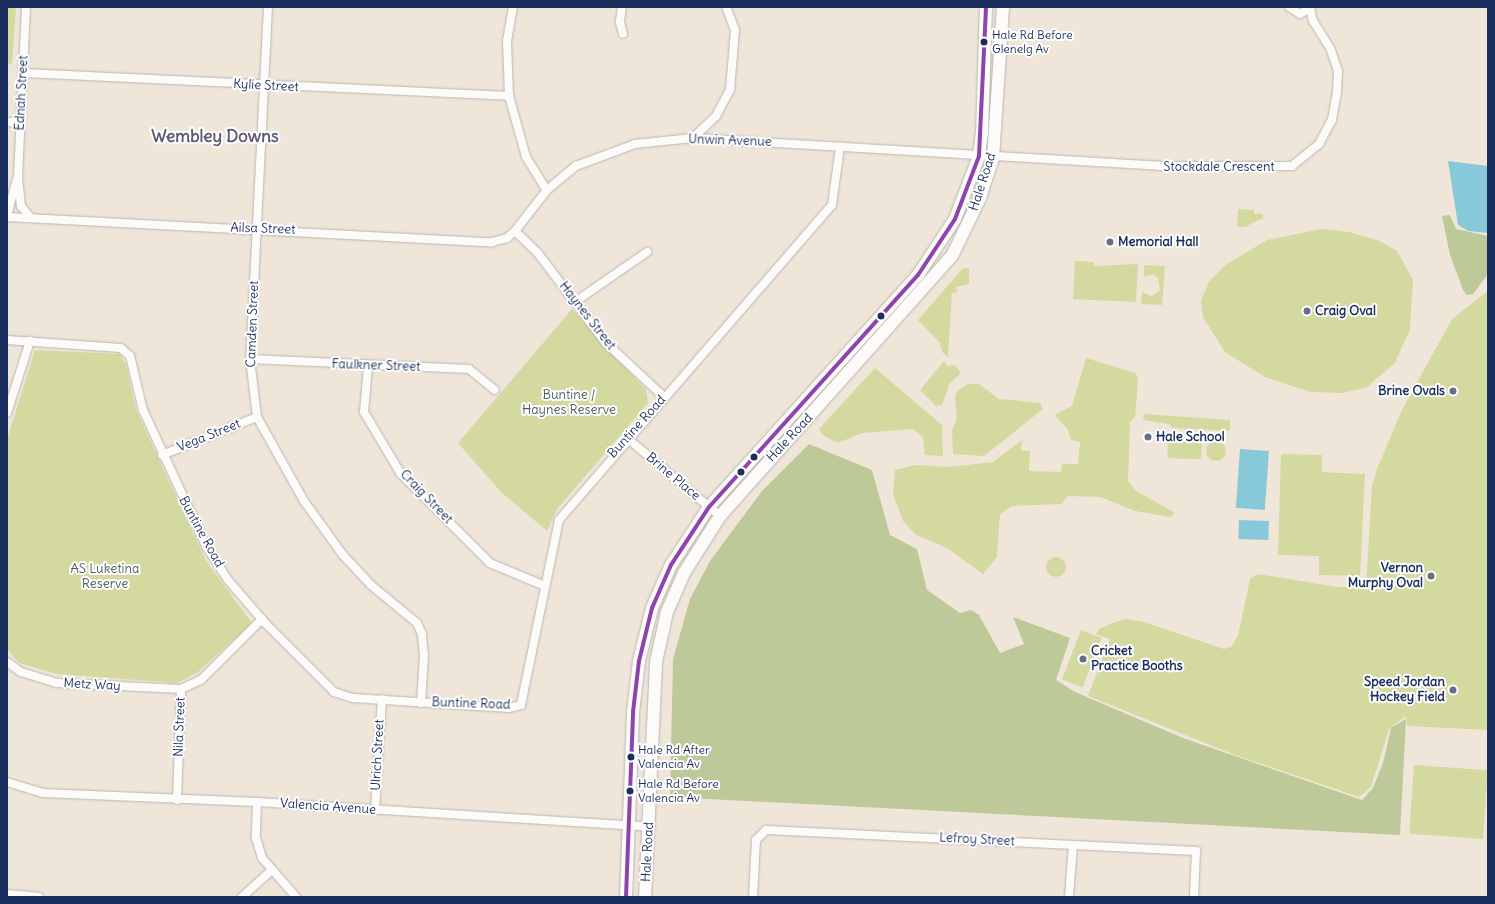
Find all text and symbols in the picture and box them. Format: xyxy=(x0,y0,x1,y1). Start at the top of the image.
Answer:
place label: Hale Rd Before Glenelg Av xyxy=(992,28,1073,56)
marker: Hale Rd Before Glenelg Av xyxy=(979,37,989,47)
street label: Ednah Street xyxy=(12,55,32,131)
street label: Kylie Street xyxy=(233,76,299,96)
district label: Wembley Downs xyxy=(151,127,279,147)
street label: Unwin Avenue xyxy=(688,132,772,150)
street label: Hale Road xyxy=(966,151,1000,213)
street label: Stockdale Crescent xyxy=(1163,159,1275,175)
street label: Ailsa Street xyxy=(230,220,296,238)
place label: Memorial Hall xyxy=(1118,234,1198,250)
marker: Memorial Hall xyxy=(1105,237,1115,247)
street label: Haynes Street xyxy=(556,279,618,353)
street label: Camden Street xyxy=(244,280,262,368)
place label: Craig Oval xyxy=(1315,303,1376,319)
marker: Craig Oval xyxy=(1302,306,1312,316)
unlabelled marker xyxy=(876,311,886,321)
street label: Faulkner Street xyxy=(331,357,421,375)
place label: Brine Ovals xyxy=(1378,383,1445,399)
marker: Brine Ovals xyxy=(1448,386,1458,396)
park label: Buntine / Haynes Reserve xyxy=(522,388,616,419)
street label: Buntine Road xyxy=(605,392,669,462)
street label: Hale Road xyxy=(764,411,816,465)
street label: Vega Street xyxy=(175,416,243,456)
place label: Hale School xyxy=(1156,429,1225,445)
marker: Hale School xyxy=(1143,432,1153,442)
street label: Brine Place xyxy=(643,450,703,504)
unlabelled marker xyxy=(749,452,759,462)
street label: Craig Street xyxy=(396,467,456,527)
unlabelled marker xyxy=(736,467,746,477)
street label: Buntine Road xyxy=(175,494,227,570)
place label: Vernon Murphy Oval xyxy=(1348,561,1423,592)
park label: AS Luketina Reserve xyxy=(71,562,139,593)
marker: Vernon Murphy Oval xyxy=(1426,571,1436,581)
place label: Cricket Practice Booths xyxy=(1091,644,1183,675)
marker: Cricket Practice Booths xyxy=(1078,654,1088,664)
place label: Speed Jordan Hockey Field xyxy=(1364,675,1445,706)
street label: Metz Way xyxy=(63,676,121,694)
marker: Speed Jordan Hockey Field xyxy=(1448,685,1458,695)
street label: Buntine Road xyxy=(431,695,511,713)
street label: Nila Street xyxy=(171,697,189,757)
street label: Ulrich Street xyxy=(368,719,388,791)
place label: Hale Rd After Valencia Av xyxy=(638,743,710,771)
marker: Hale Rd After Valencia Av xyxy=(626,752,636,762)
place label: Hale Rd Before Valencia Av xyxy=(638,777,719,805)
marker: Hale Rd Before Valencia Av xyxy=(625,786,635,796)
street label: Valencia Avenue xyxy=(280,796,376,818)
street label: Hale Road xyxy=(639,822,657,882)
street label: Lefroy Street xyxy=(939,830,1015,850)

